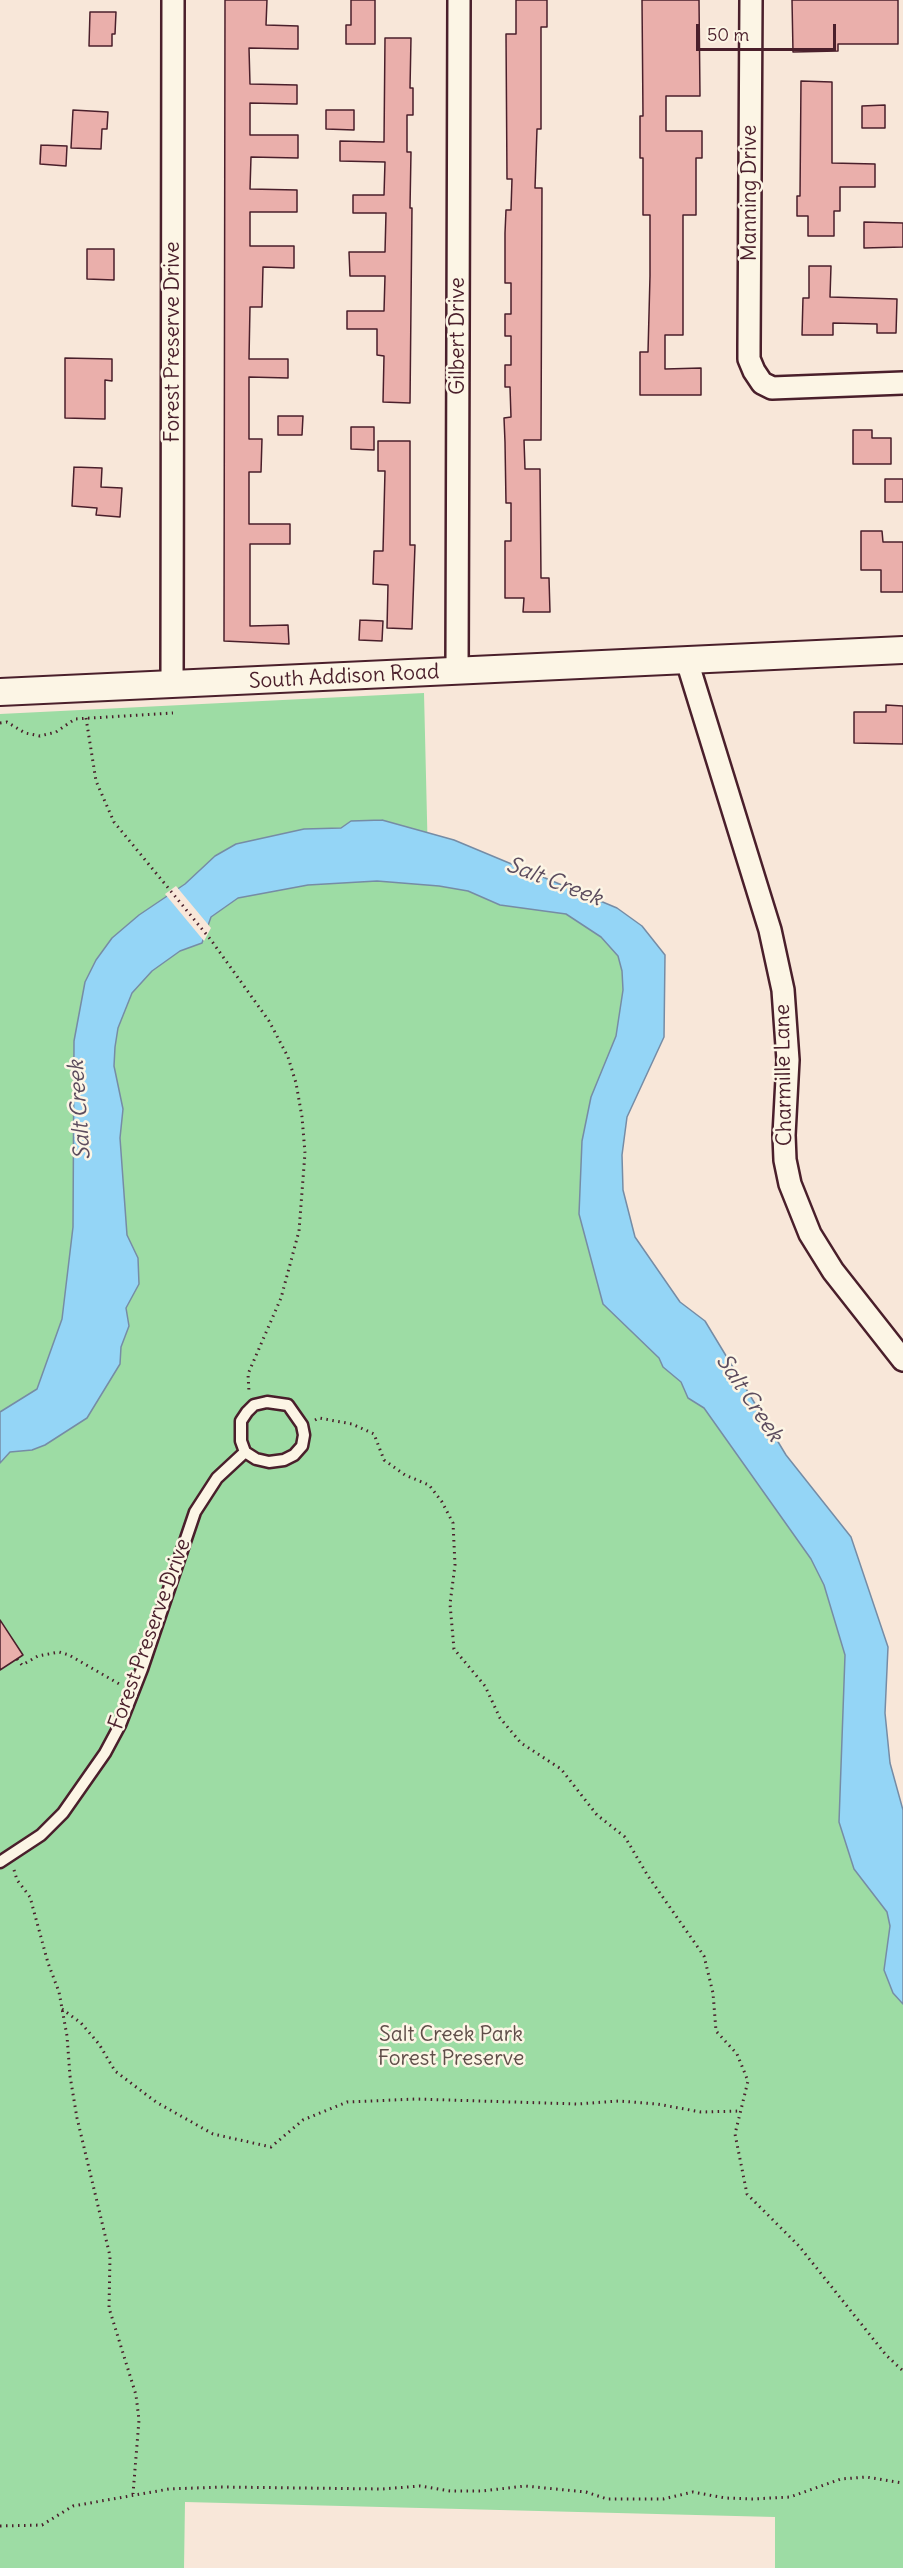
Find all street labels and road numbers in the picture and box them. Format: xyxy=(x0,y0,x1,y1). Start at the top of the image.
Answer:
street label: Manning Drive xyxy=(737,125,763,261)
street label: Forest Preserve Drive xyxy=(160,241,186,443)
street label: Gilbert Drive xyxy=(445,277,471,395)
street label: South Addison Road xyxy=(248,659,440,695)
street label: Charmille Lane xyxy=(770,1004,798,1146)
street label: Forest Preserve Drive xyxy=(104,1535,196,1733)

